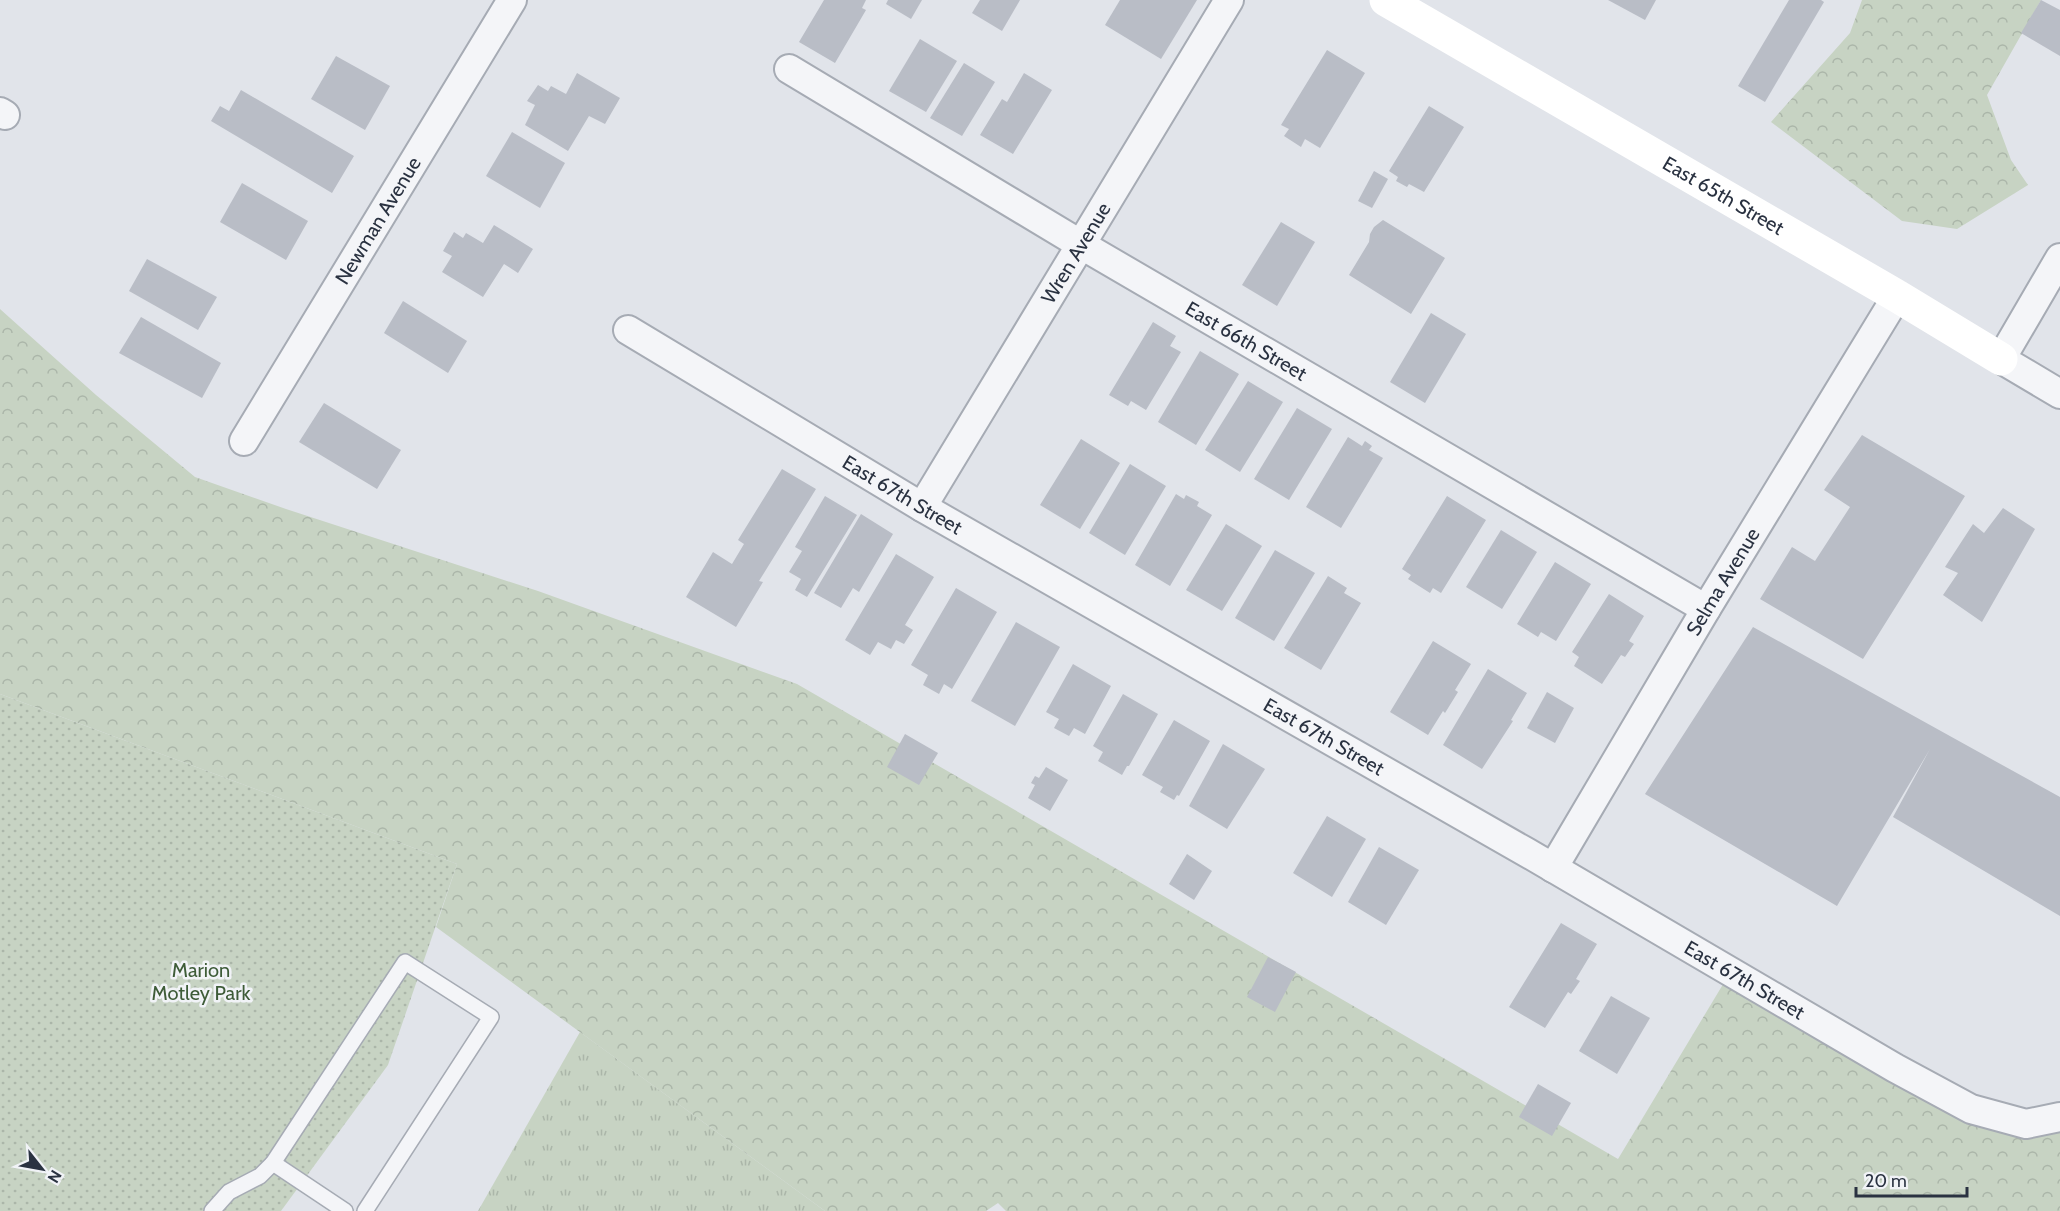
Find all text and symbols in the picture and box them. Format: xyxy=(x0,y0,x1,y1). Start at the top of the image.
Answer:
street label: East 65th Street xyxy=(1659,151,1789,240)
street label: Newman Avenue xyxy=(330,152,426,289)
street label: Wren Avenue xyxy=(1036,198,1116,308)
street label: East 66th Street xyxy=(1181,296,1311,386)
street label: East 67th Street xyxy=(838,450,967,540)
street label: Selma Avenue xyxy=(1681,523,1765,640)
street label: East 67th Street xyxy=(1259,693,1389,781)
street label: East 67th Street xyxy=(1680,935,1809,1025)
park label: Marion Motley Park xyxy=(152,958,251,1005)
north arrow xyxy=(12,1139,72,1199)
scale bar xyxy=(1856,1160,1967,1198)
text: N xyxy=(43,1167,65,1186)
text: 20 m xyxy=(1865,1170,1907,1192)

